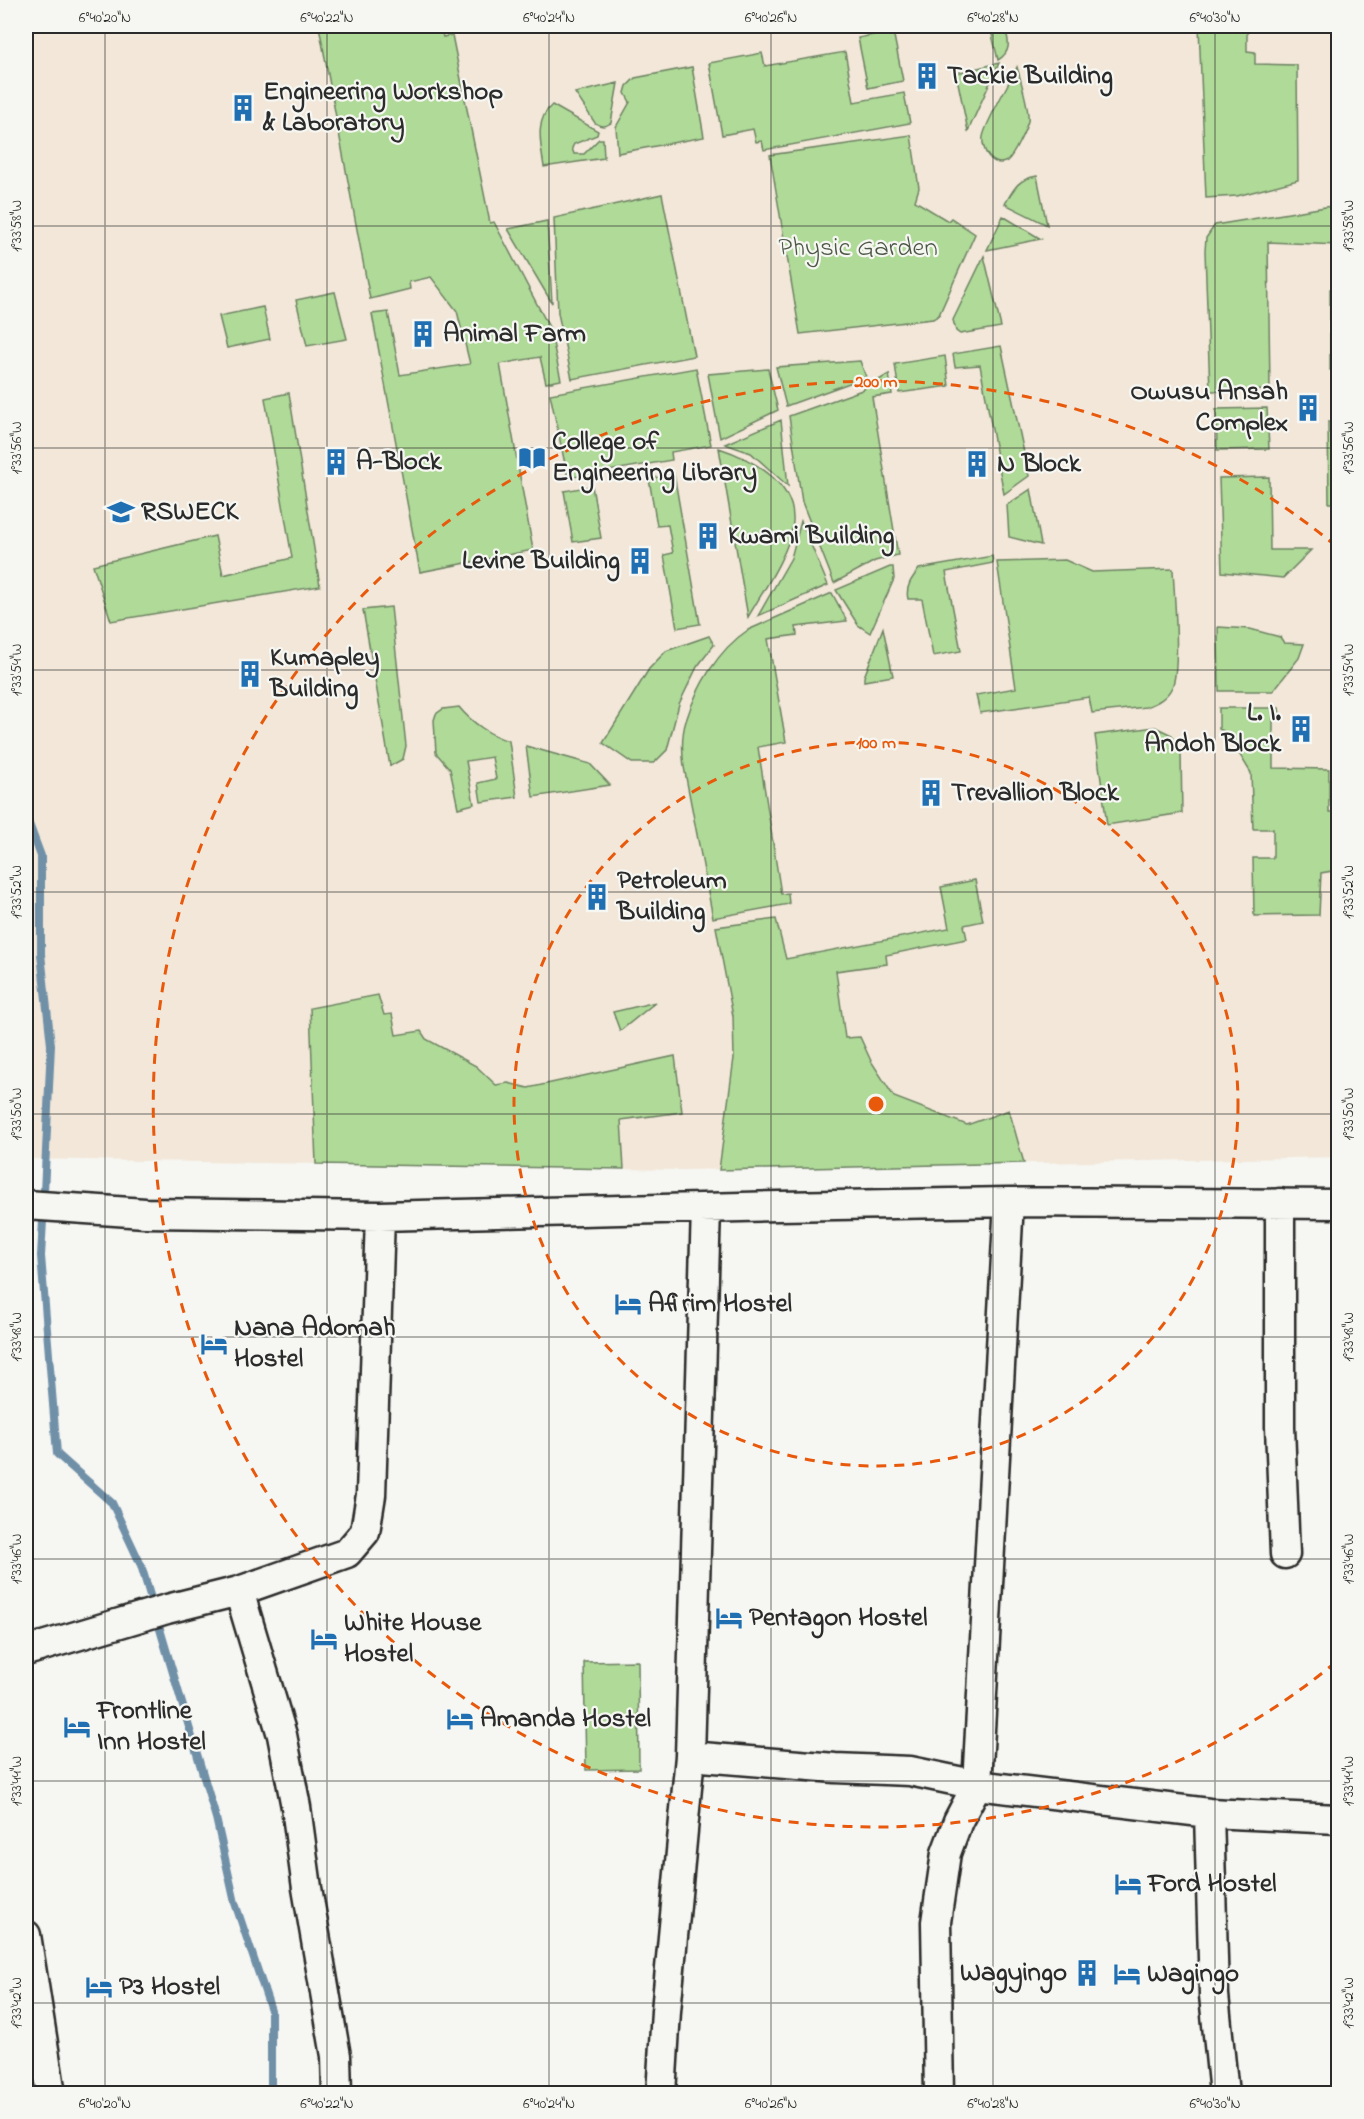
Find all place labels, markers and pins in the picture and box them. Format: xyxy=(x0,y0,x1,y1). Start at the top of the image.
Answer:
place label: Tackie Building xyxy=(947,57,1113,97)
building icon: Tackie Building xyxy=(912,61,942,91)
place label: Engineering Workshop & Laboratory xyxy=(262,73,503,143)
building icon: Engineering Workshop & Laboratory xyxy=(228,93,258,123)
place label: Animal Farm xyxy=(443,315,586,354)
building icon: Animal Farm xyxy=(408,319,438,349)
place label: Owusu Ansah Complex xyxy=(1130,373,1288,443)
building icon: Owusu Ansah Complex xyxy=(1293,393,1323,423)
place label: College of Engineering Library xyxy=(552,423,757,494)
place label: A-Block xyxy=(356,443,443,482)
library icon: College of Engineering Library xyxy=(517,443,547,473)
place label: N Block xyxy=(997,445,1082,484)
building icon: A-Block xyxy=(321,447,351,477)
building icon: N Block xyxy=(962,449,992,479)
place label: RSWECK xyxy=(141,493,239,532)
school or university icon: RSWECK xyxy=(106,497,136,527)
place label: Kwami Building xyxy=(728,517,894,557)
building icon: Kwami Building xyxy=(693,521,723,551)
place label: Levine Building xyxy=(462,542,620,582)
building icon: Levine Building xyxy=(625,546,655,576)
place label: Kumapley Building xyxy=(268,639,380,710)
building icon: Kumapley Building xyxy=(235,659,265,689)
place label: L. I. Andoh Block xyxy=(1144,694,1282,764)
building icon: L. I. Andoh Block xyxy=(1286,714,1316,744)
place label: Trevallion Block xyxy=(951,774,1120,813)
building icon: Trevallion Block xyxy=(916,778,946,808)
place label: Petroleum Building xyxy=(615,862,727,933)
building icon: Petroleum Building xyxy=(582,882,612,912)
centre of rings xyxy=(866,1094,886,1114)
place label: Afirim Hostel xyxy=(648,1285,792,1324)
hotel icon: Afirim Hostel xyxy=(613,1289,643,1319)
place label: Nana Adomah Hostel xyxy=(234,1309,396,1379)
hotel icon: Nana Adomah Hostel xyxy=(199,1329,229,1359)
place label: Pentagon Hostel xyxy=(749,1599,928,1639)
hotel icon: Pentagon Hostel xyxy=(714,1603,744,1633)
place label: White House Hostel xyxy=(344,1604,482,1674)
hotel icon: White House Hostel xyxy=(309,1624,339,1654)
place label: Frontline Inn Hostel xyxy=(95,1692,206,1762)
place label: Amanda Hostel xyxy=(480,1700,651,1739)
hotel icon: Amanda Hostel xyxy=(445,1704,475,1734)
hotel icon: Frontline Inn Hostel xyxy=(62,1712,92,1742)
place label: Ford Hostel xyxy=(1146,1865,1277,1904)
hotel icon: Ford Hostel xyxy=(1113,1869,1143,1899)
place label: Wagyingo xyxy=(960,1954,1067,1994)
place label: Wagingo xyxy=(1147,1955,1239,1995)
building icon: Wagyingo xyxy=(1072,1958,1102,1988)
hotel icon: Wagingo xyxy=(1112,1959,1142,1989)
place label: P3 Hostel xyxy=(119,1968,220,2007)
hotel icon: P3 Hostel xyxy=(84,1972,114,2002)

